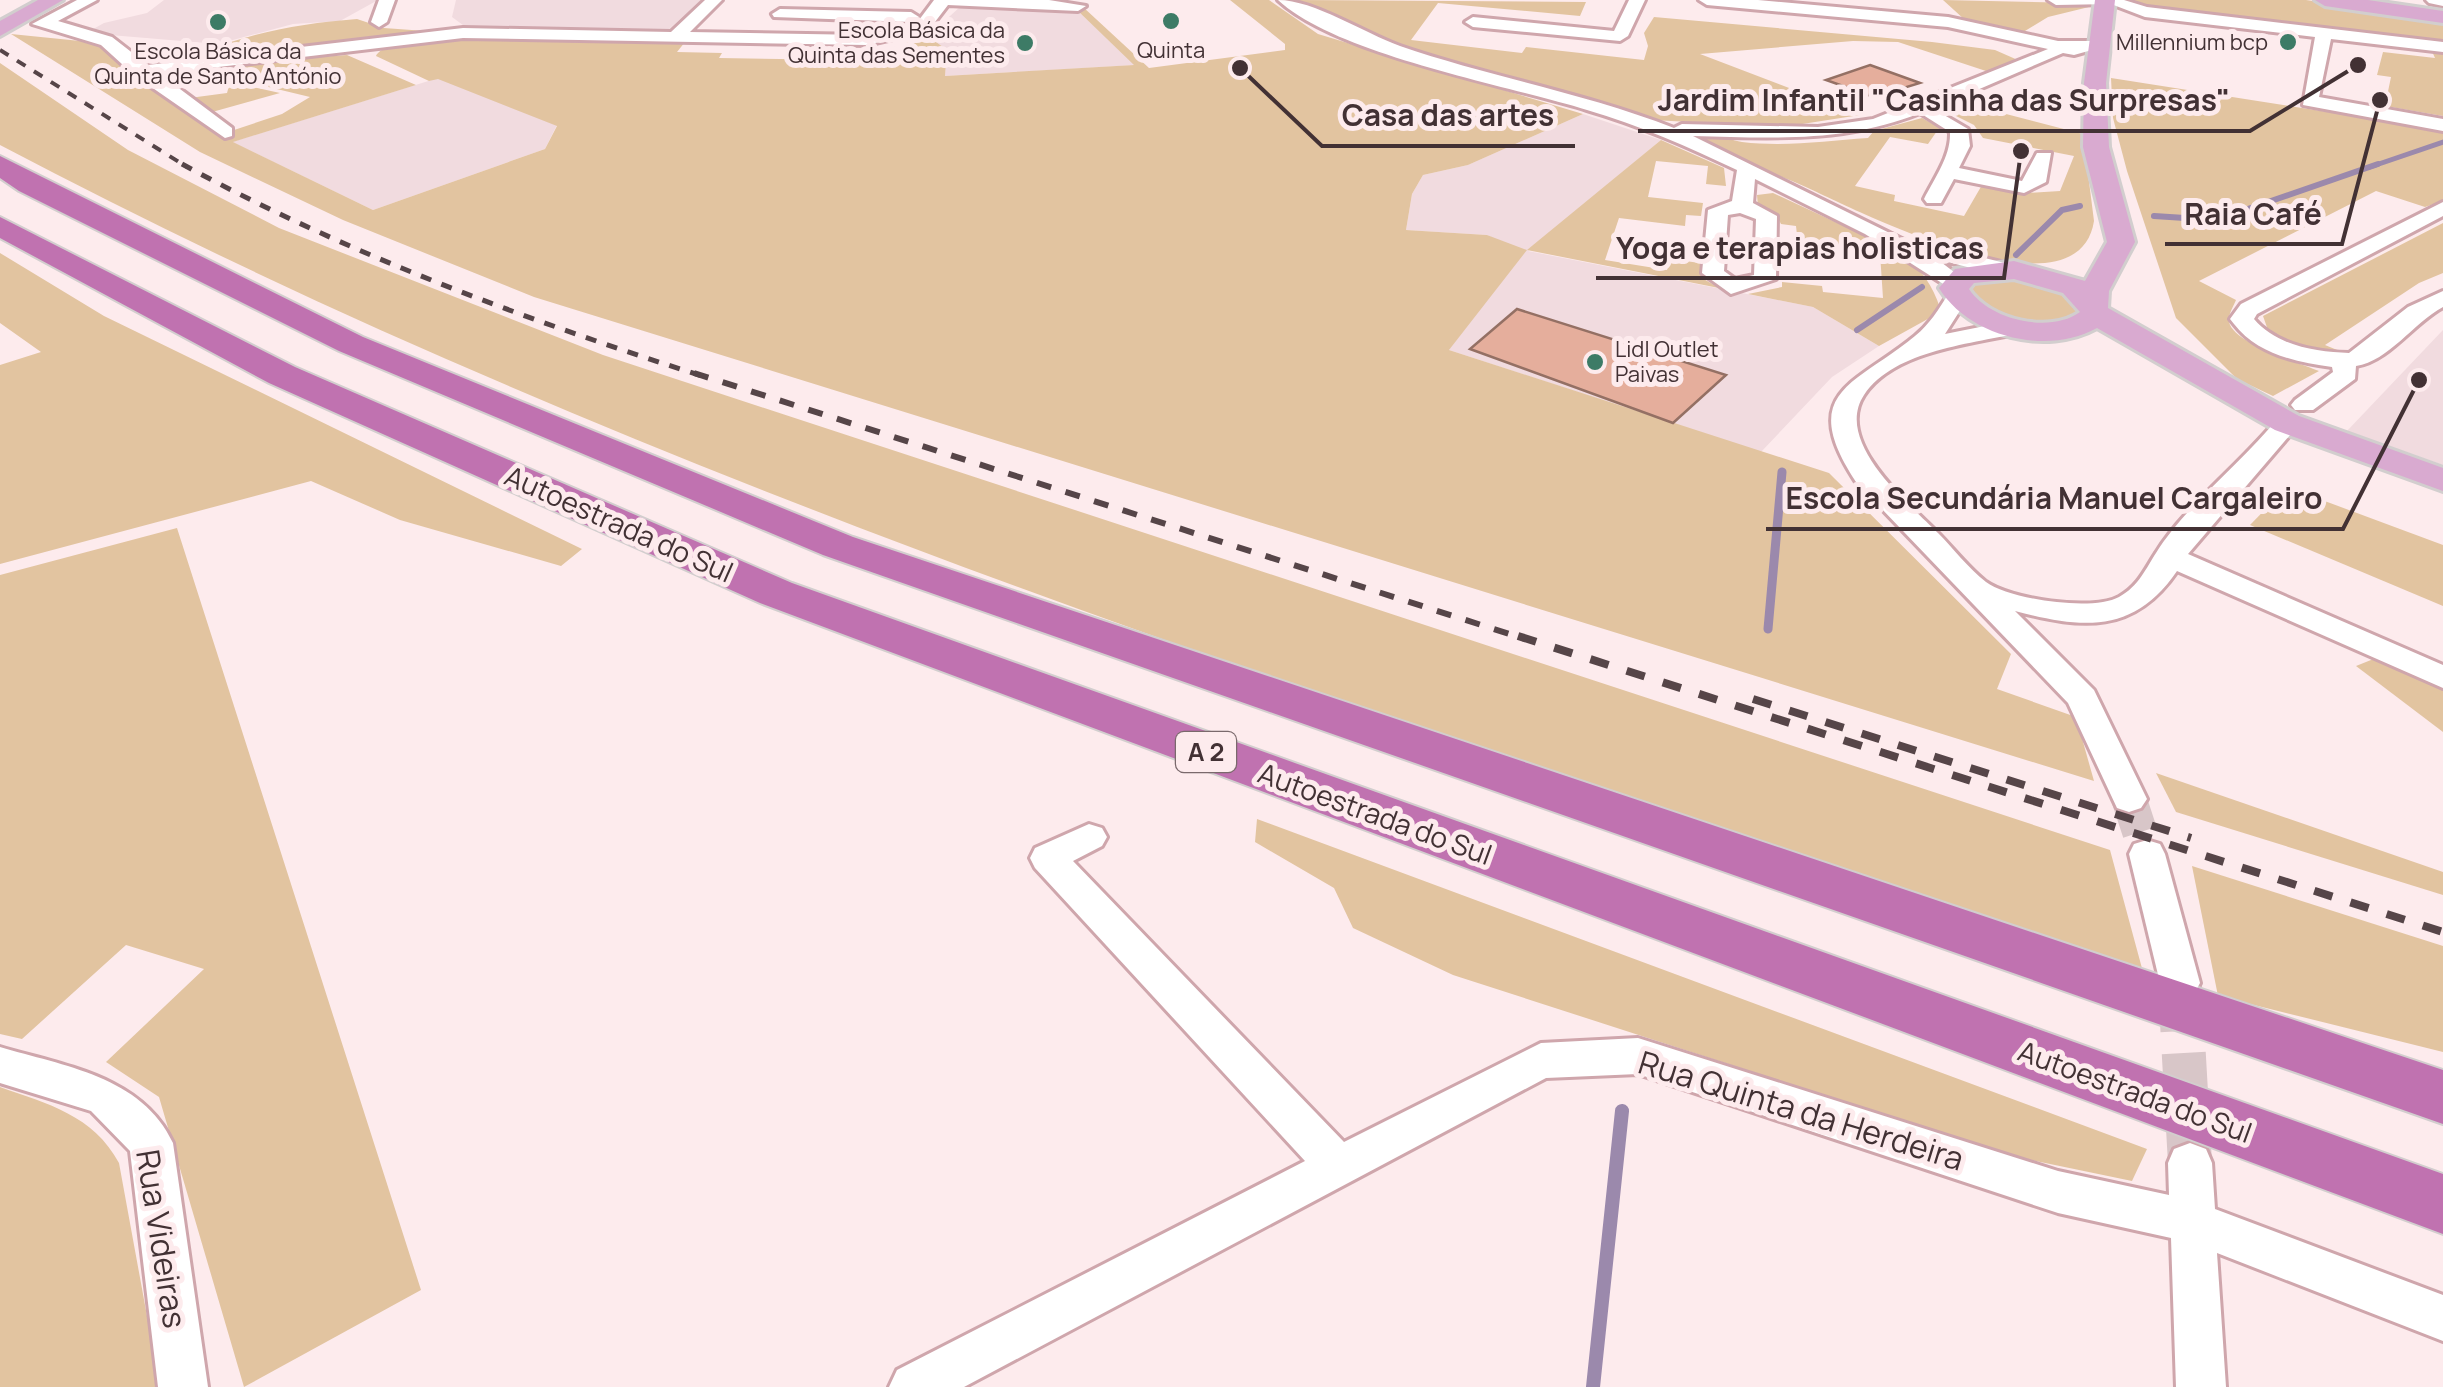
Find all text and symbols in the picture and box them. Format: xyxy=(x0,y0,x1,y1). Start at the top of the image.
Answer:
marker: Quinta xyxy=(1160,10,1182,32)
marker: Escola Básica da Quinta de Santo António xyxy=(207,11,229,33)
place label: Escola Básica da Quinta das Sementes xyxy=(788,15,1005,70)
place label: Millennium bcp xyxy=(2116,27,2268,57)
marker: Millennium bcp xyxy=(2277,31,2299,53)
marker: Escola Básica da Quinta das Sementes xyxy=(1014,32,1036,54)
place label: Quinta xyxy=(1137,35,1205,65)
place label: Escola Básica da Quinta de Santo António xyxy=(94,36,342,91)
callout: Jardim Infantil "Casinha das Surpresas" xyxy=(1638,71,2250,131)
text: Jardim Infantil "Casinha das Surpresas" xyxy=(1658,79,2230,120)
callout: Casa das artes xyxy=(1322,86,1575,146)
text: Casa das artes xyxy=(1342,94,1554,135)
callout: Raia Café xyxy=(2165,184,2342,244)
text: Raia Café xyxy=(2184,193,2322,234)
callout: Yoga e terapias holisticas xyxy=(1596,218,2004,278)
text: Yoga e terapias holisticas xyxy=(1616,227,1984,268)
place label: Lidl Outlet Paivas xyxy=(1615,334,1719,389)
marker: Lidl Outlet Paivas xyxy=(1584,351,1606,373)
street label: Autoestrada do Sul xyxy=(499,456,739,590)
callout: Escola Secundária Manuel Cargaleiro xyxy=(1766,469,2343,529)
text: Escola Secundária Manuel Cargaleiro xyxy=(1785,477,2323,518)
road number: A 2 xyxy=(1176,732,1236,772)
street label: Autoestrada do Sul xyxy=(1253,753,1497,873)
street label: Autoestrada do Sul xyxy=(2013,1031,2257,1151)
street label: Rua Quinta da Herdeira xyxy=(1633,1040,1969,1180)
street label: Rua Videiras xyxy=(126,1146,198,1331)

